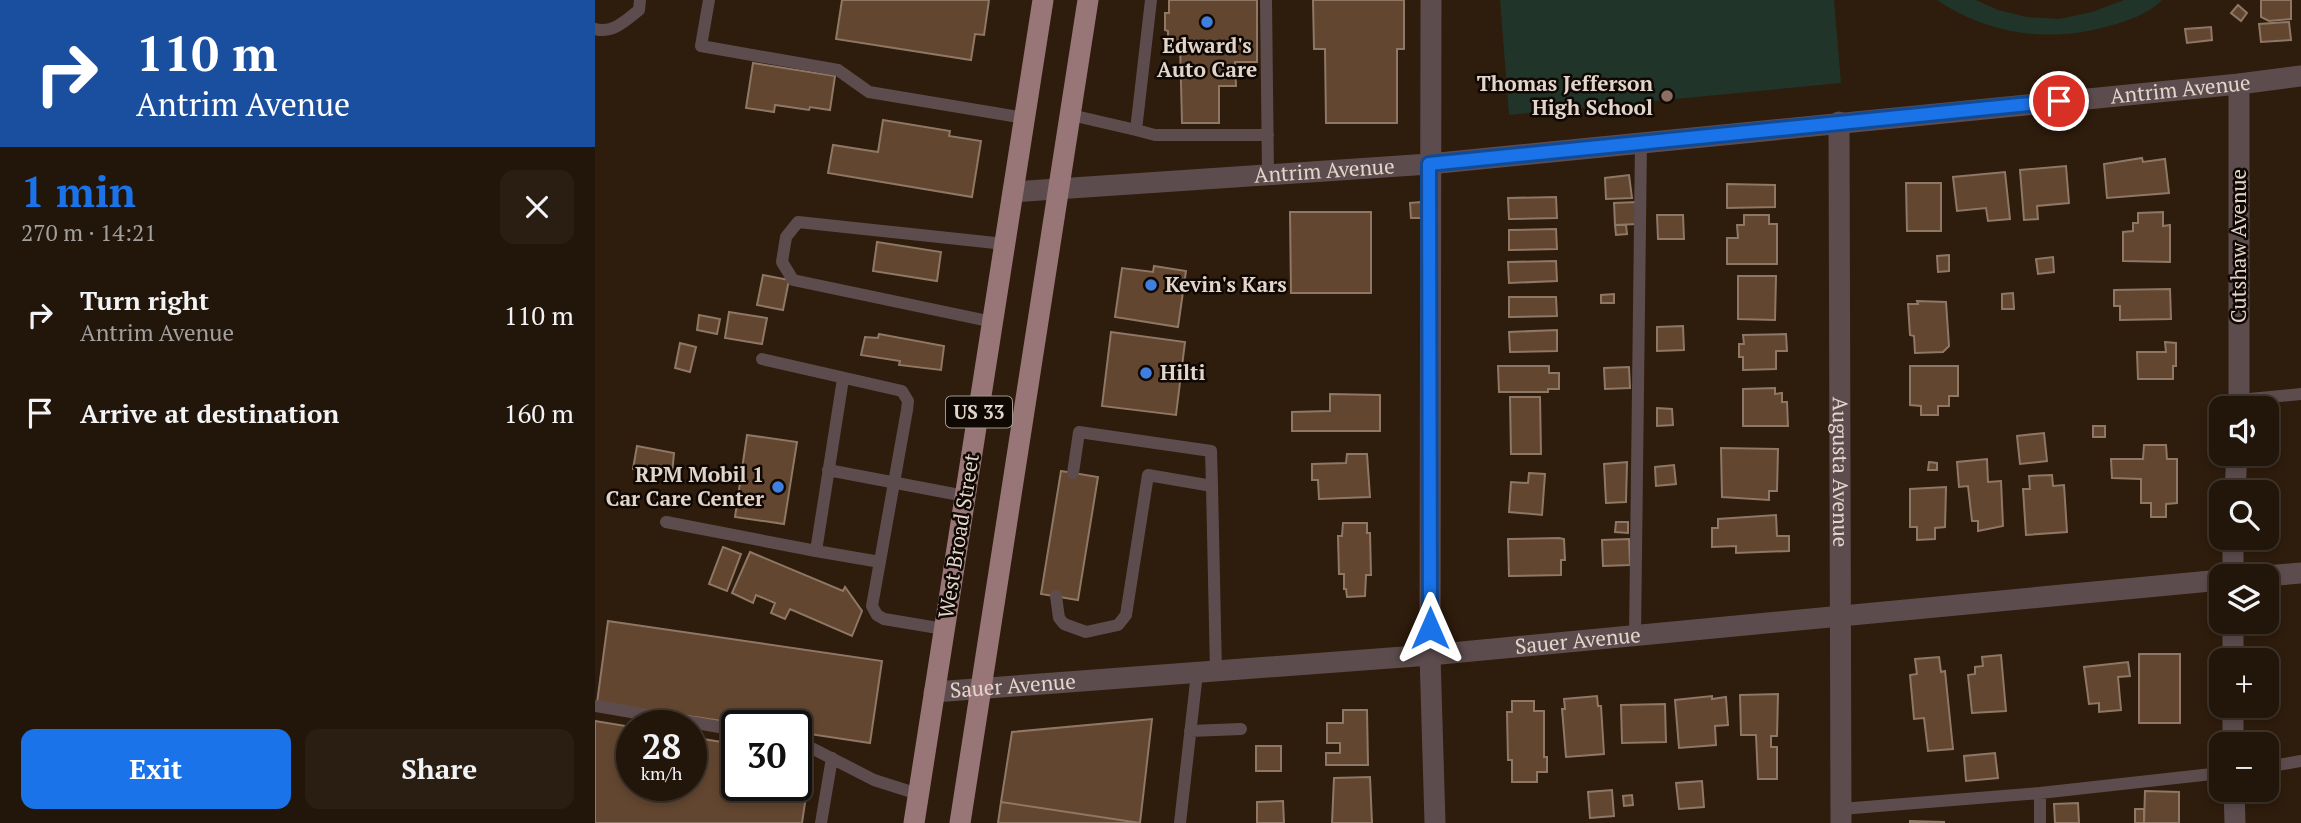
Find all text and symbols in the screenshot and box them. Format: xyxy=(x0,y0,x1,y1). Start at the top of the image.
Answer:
marker: Edward's Auto Care xyxy=(1199,14,1215,30)
text: 110 m xyxy=(136,20,278,85)
icon: right xyxy=(21,28,112,119)
place label: Edward's Auto Care xyxy=(1157,31,1257,83)
street label: Antrim Avenue xyxy=(2109,68,2252,110)
place label: Thomas Jefferson High School xyxy=(1477,69,1653,121)
pin xyxy=(2029,71,2089,131)
icon: arrive xyxy=(2040,82,2078,120)
text: Antrim Avenue xyxy=(136,83,350,125)
marker: Thomas Jefferson High School xyxy=(1659,88,1675,104)
street label: Antrim Avenue xyxy=(1253,151,1395,189)
text: 1 min xyxy=(21,163,136,219)
street label: Cutshaw Avenue xyxy=(2224,169,2252,323)
button: close xyxy=(500,170,574,244)
text: 270 m · 14:21 xyxy=(21,217,156,248)
place label: Kevin's Kars xyxy=(1165,270,1287,298)
marker: Kevin's Kars xyxy=(1143,277,1159,293)
text: Turn right xyxy=(80,283,209,317)
icon: right xyxy=(21,296,59,334)
text: 110 m xyxy=(504,298,574,332)
text: Antrim Avenue xyxy=(80,317,234,348)
place label: Hilti xyxy=(1160,358,1205,386)
marker: Hilti xyxy=(1138,365,1154,381)
icon: arrive xyxy=(21,394,59,432)
text: Arrive at destination xyxy=(80,396,339,430)
text: 160 m xyxy=(504,396,574,430)
road number: US 33 xyxy=(946,396,1012,428)
map controls xyxy=(2209,396,2279,802)
button: sound xyxy=(2209,396,2279,466)
street label: Augusta Avenue xyxy=(1827,397,1855,547)
street label: West Broad Street xyxy=(931,451,985,620)
place label: RPM Mobil 1 Car Care Center xyxy=(606,460,764,512)
marker: RPM Mobil 1 Car Care Center xyxy=(770,479,786,495)
button: search xyxy=(2209,480,2279,550)
button: layers xyxy=(2209,564,2279,634)
position arrow xyxy=(1393,591,1467,665)
street label: Sauer Avenue xyxy=(1514,620,1642,660)
button: + xyxy=(2209,648,2279,718)
street label: Sauer Avenue xyxy=(949,666,1077,704)
speed limit sign: 30 xyxy=(721,710,812,801)
text: 28 xyxy=(642,723,681,769)
button: Exit xyxy=(21,729,291,809)
button: Share xyxy=(305,729,574,809)
button: − xyxy=(2209,732,2279,802)
text: km/h xyxy=(641,761,682,785)

